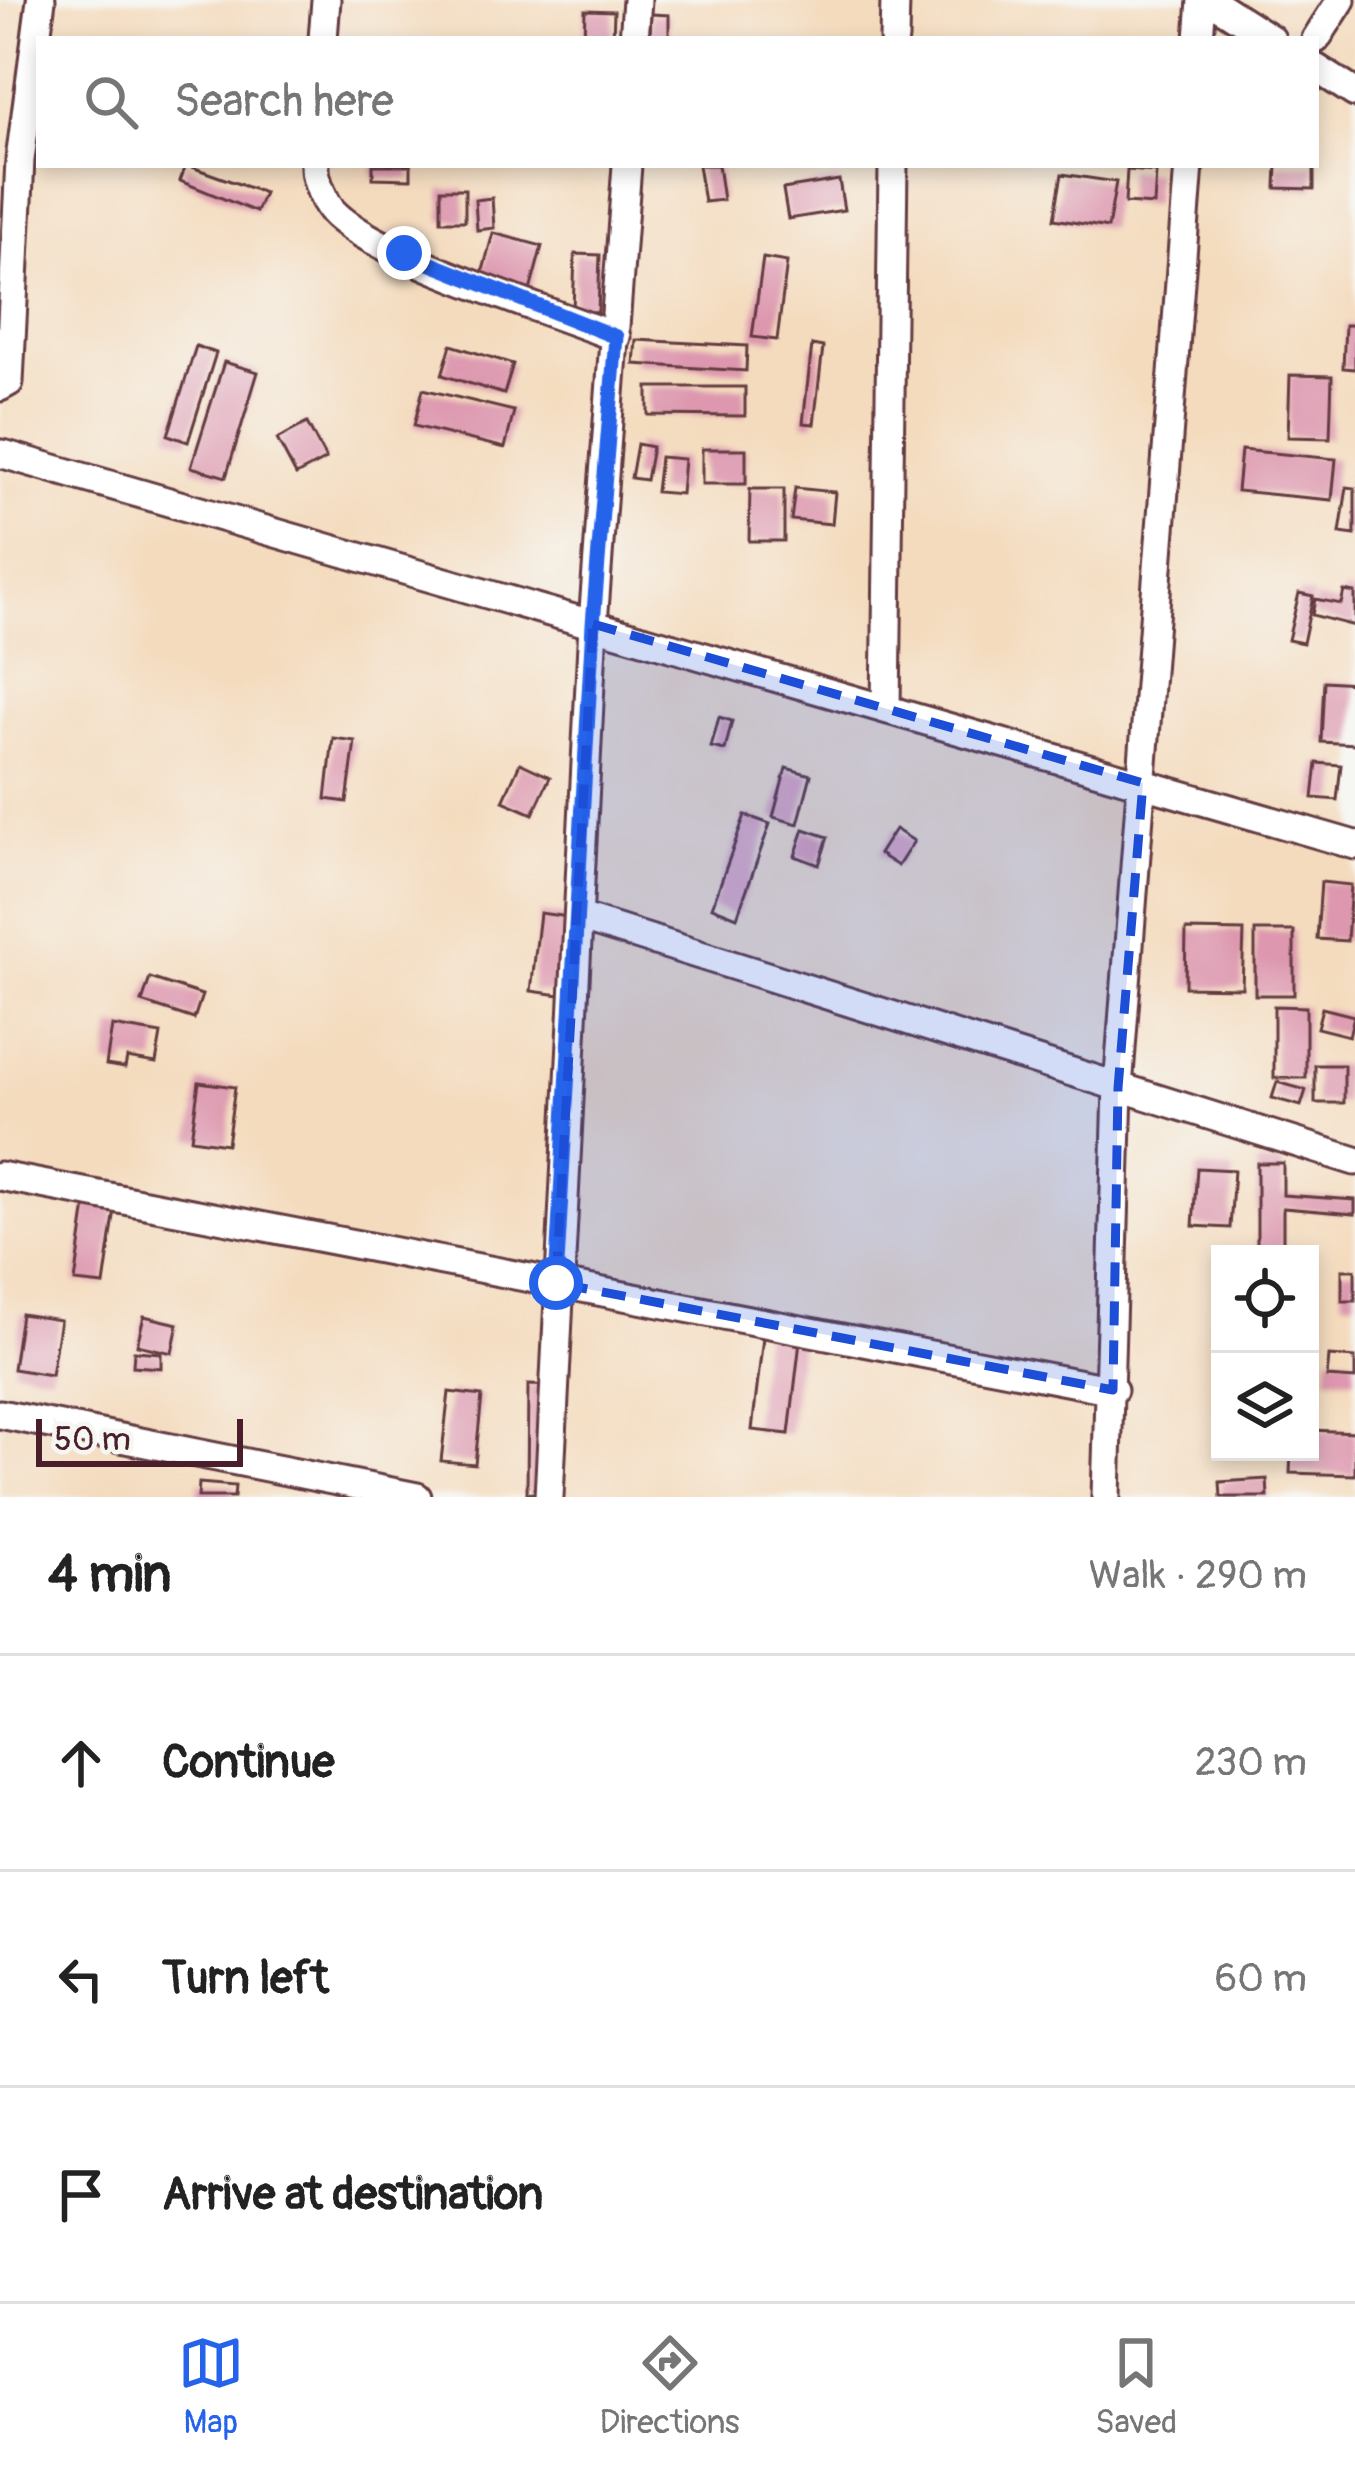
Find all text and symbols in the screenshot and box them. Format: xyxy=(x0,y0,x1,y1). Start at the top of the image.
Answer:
search box xyxy=(36,36,1319,168)
icon: search xyxy=(78,69,144,135)
text: Search here xyxy=(174,74,394,130)
route end xyxy=(377,226,431,280)
map controls xyxy=(1211,1245,1319,1461)
button: locate xyxy=(1211,1245,1319,1353)
route start xyxy=(529,1256,583,1310)
button: layers xyxy=(1211,1353,1319,1461)
scale bar xyxy=(36,1413,243,1466)
text: 50 m xyxy=(54,1419,131,1460)
text: 4 min xyxy=(48,1543,171,1607)
text: Walk · 290 m xyxy=(1089,1551,1307,1600)
icon: ahead xyxy=(48,1730,114,1796)
text: Continue xyxy=(162,1735,335,1791)
text: 230 m xyxy=(1195,1738,1307,1787)
icon: left xyxy=(48,1946,114,2012)
text: Turn left xyxy=(162,1951,329,2007)
text: 60 m xyxy=(1215,1954,1307,2003)
icon: arrive xyxy=(48,2162,114,2228)
text: Arrive at destination xyxy=(162,2167,543,2223)
tab: Map xyxy=(178,2330,244,2443)
tab: Directions xyxy=(600,2330,740,2443)
tab: Saved xyxy=(1095,2330,1177,2443)

